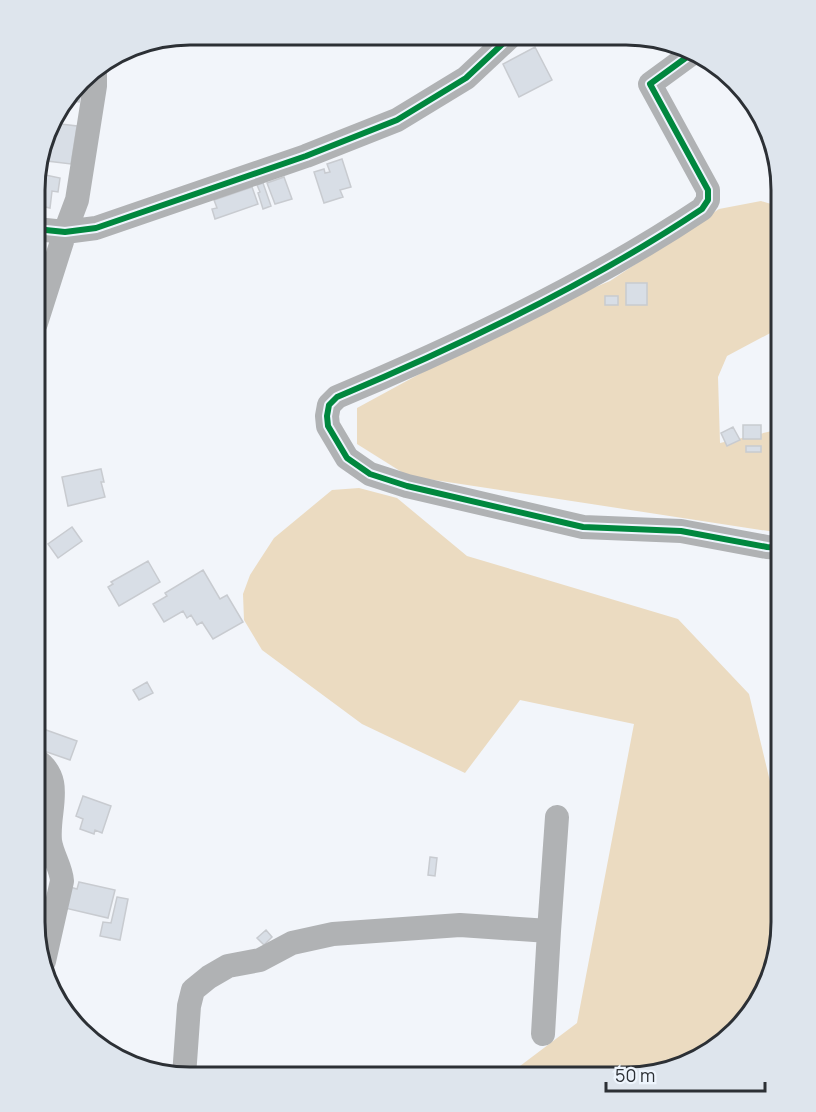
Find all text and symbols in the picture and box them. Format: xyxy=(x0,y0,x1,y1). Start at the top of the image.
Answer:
scale bar xyxy=(606,1055,765,1093)
text: 50 m xyxy=(615,1063,655,1087)

